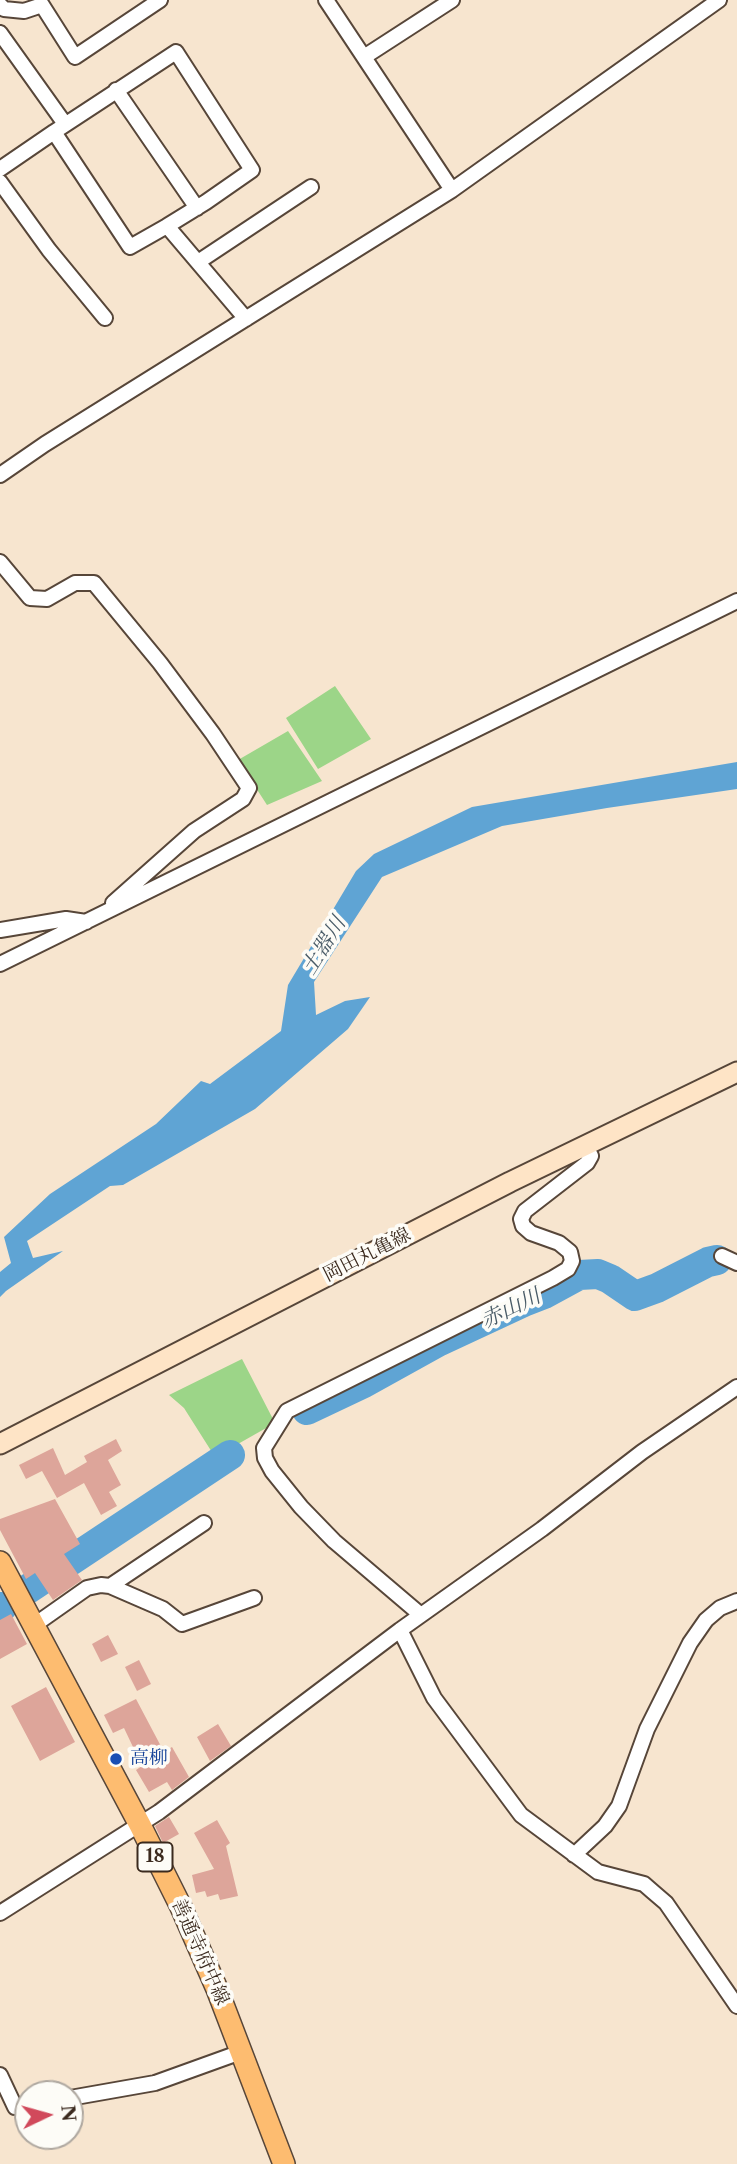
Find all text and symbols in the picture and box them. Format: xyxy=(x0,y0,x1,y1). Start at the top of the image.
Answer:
water label: 土器川 xyxy=(297,913,351,979)
street label: 岡田丸亀線 xyxy=(320,1223,414,1287)
water label: 赤山川 xyxy=(477,1284,545,1334)
place label: 高柳 xyxy=(130,1748,168,1770)
marker: 高柳 xyxy=(108,1751,124,1767)
road number: 18 xyxy=(138,1842,172,1871)
street label: 善通寺府中線 xyxy=(166,1895,234,2009)
north arrow xyxy=(14,2080,84,2150)
text: N xyxy=(56,2104,81,2123)

